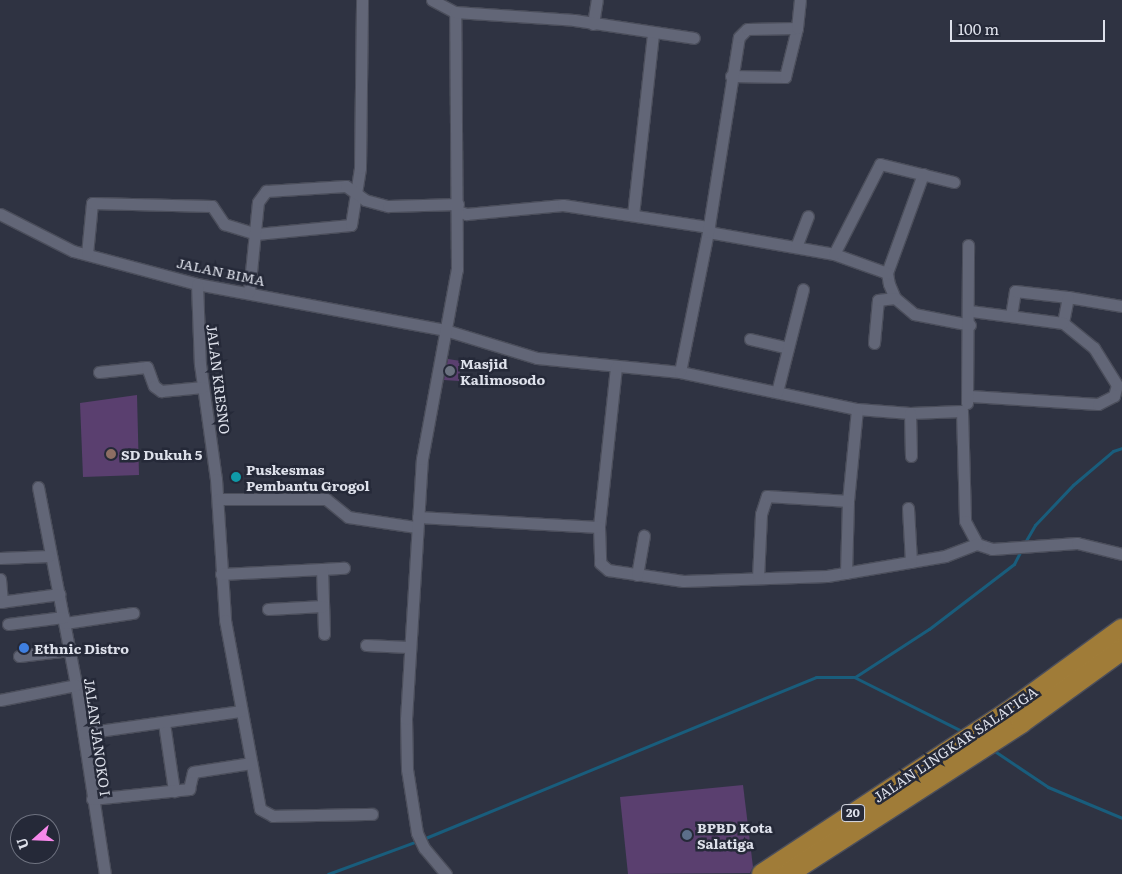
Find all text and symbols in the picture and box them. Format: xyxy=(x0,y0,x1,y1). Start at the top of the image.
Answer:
scale bar xyxy=(952,10,1107,42)
text: 100 m xyxy=(958,17,999,40)
street label: JALAN BIMA xyxy=(175,253,267,289)
street label: JALAN KRESNO xyxy=(204,323,234,435)
place label: Masjid Kalimosodo xyxy=(460,355,545,388)
marker: Masjid Kalimosodo xyxy=(444,365,456,377)
place label: SD Dukuh 5 xyxy=(121,446,202,462)
marker: SD Dukuh 5 xyxy=(105,448,117,460)
place label: Puskesmas Pembantu Grogol xyxy=(246,461,370,494)
marker: Puskesmas Pembantu Grogol xyxy=(230,471,242,483)
place label: Ethnic Distro xyxy=(34,640,129,656)
marker: Ethnic Distro xyxy=(18,642,30,654)
street label: JALAN JANOKO I xyxy=(81,677,115,797)
street label: JALAN LINGKAR SALATIGA xyxy=(870,683,1040,805)
road number: 20 xyxy=(840,804,866,822)
north arrow xyxy=(10,814,60,864)
place label: BPBD Kota Salatiga xyxy=(697,819,773,852)
marker: BPBD Kota Salatiga xyxy=(681,829,693,841)
text: U xyxy=(11,835,33,852)

